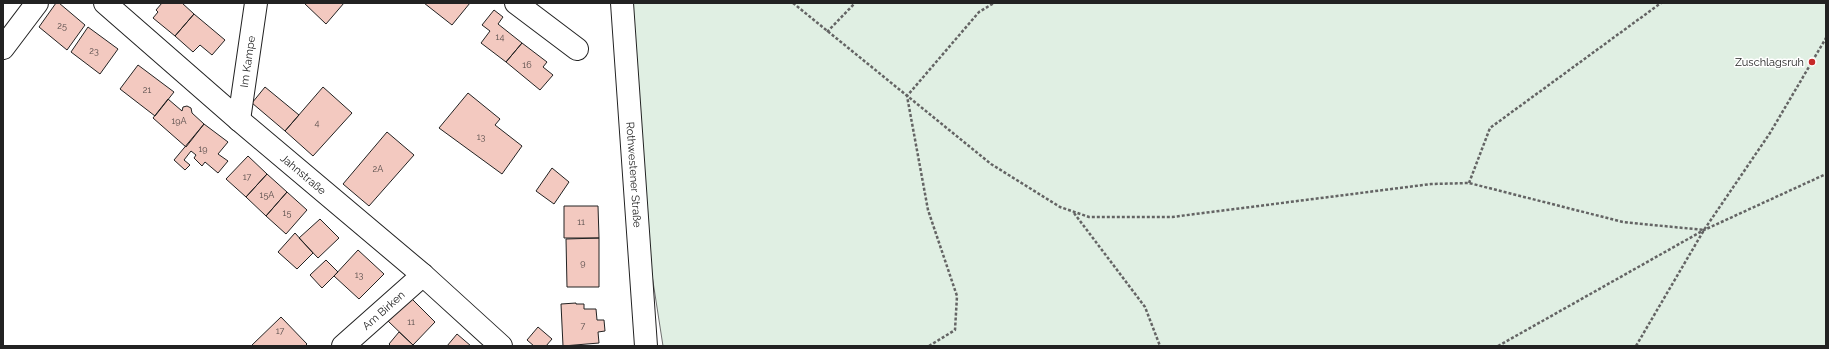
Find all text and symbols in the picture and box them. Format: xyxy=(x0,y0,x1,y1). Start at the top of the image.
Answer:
house number: 25 xyxy=(57,21,67,31)
house number: 14 xyxy=(496,32,504,42)
street label: Im Kampe xyxy=(238,34,258,88)
house number: 23 xyxy=(89,46,99,56)
place label: Zuschlagsruh xyxy=(1735,56,1804,69)
marker: Zuschlagsruh xyxy=(1807,57,1817,67)
house number: 16 xyxy=(522,60,532,70)
house number: 21 xyxy=(143,85,151,95)
house number: 19A xyxy=(171,116,187,126)
house number: 4 xyxy=(315,118,320,128)
street label: Rothwestener Straße xyxy=(623,121,644,228)
house number: 13 xyxy=(477,132,486,142)
house number: 19 xyxy=(198,144,208,154)
street label: Jahnstraße xyxy=(278,152,329,198)
house number: 2A xyxy=(373,164,383,174)
house number: 17 xyxy=(243,172,251,182)
house number: 15A xyxy=(260,190,274,200)
house number: 15 xyxy=(283,208,291,218)
house number: 11 xyxy=(577,217,585,227)
house number: 9 xyxy=(580,258,586,268)
house number: 13 xyxy=(355,270,364,280)
street label: Am Birken xyxy=(360,288,408,333)
house number: 11 xyxy=(407,317,415,327)
house number: 7 xyxy=(581,321,586,331)
house number: 17 xyxy=(276,326,284,336)

